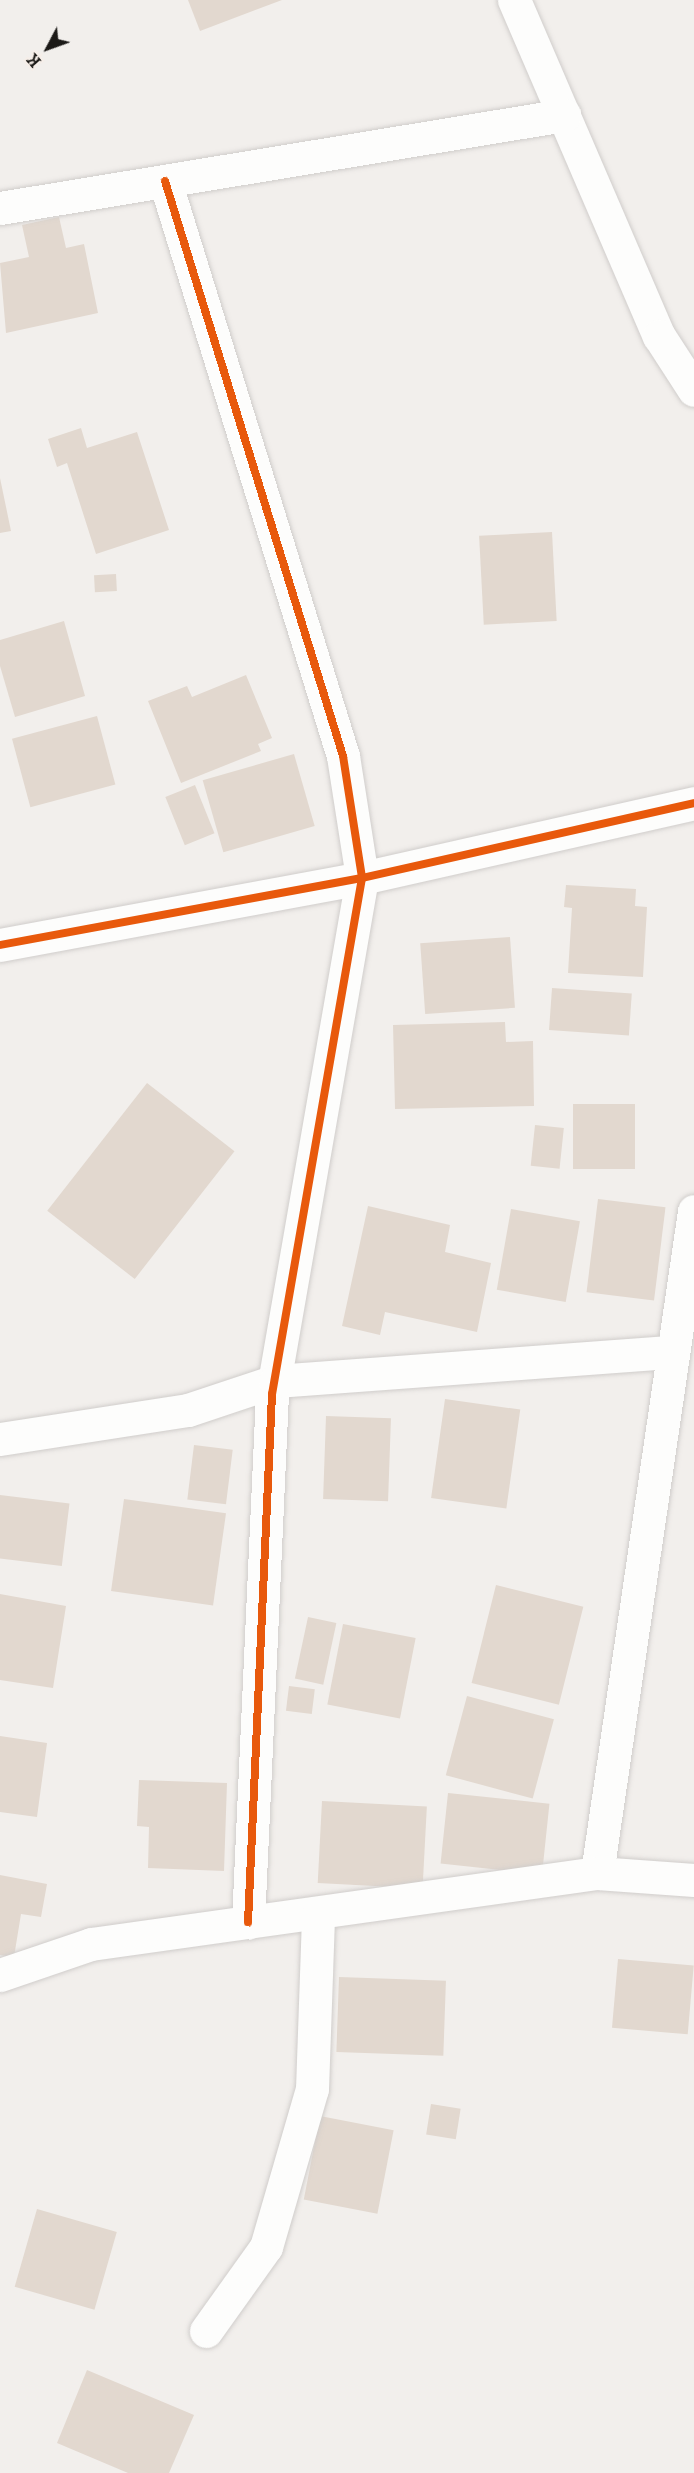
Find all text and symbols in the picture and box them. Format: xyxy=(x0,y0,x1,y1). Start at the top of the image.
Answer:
north arrow xyxy=(18,18,78,78)
text: K xyxy=(23,50,45,71)

